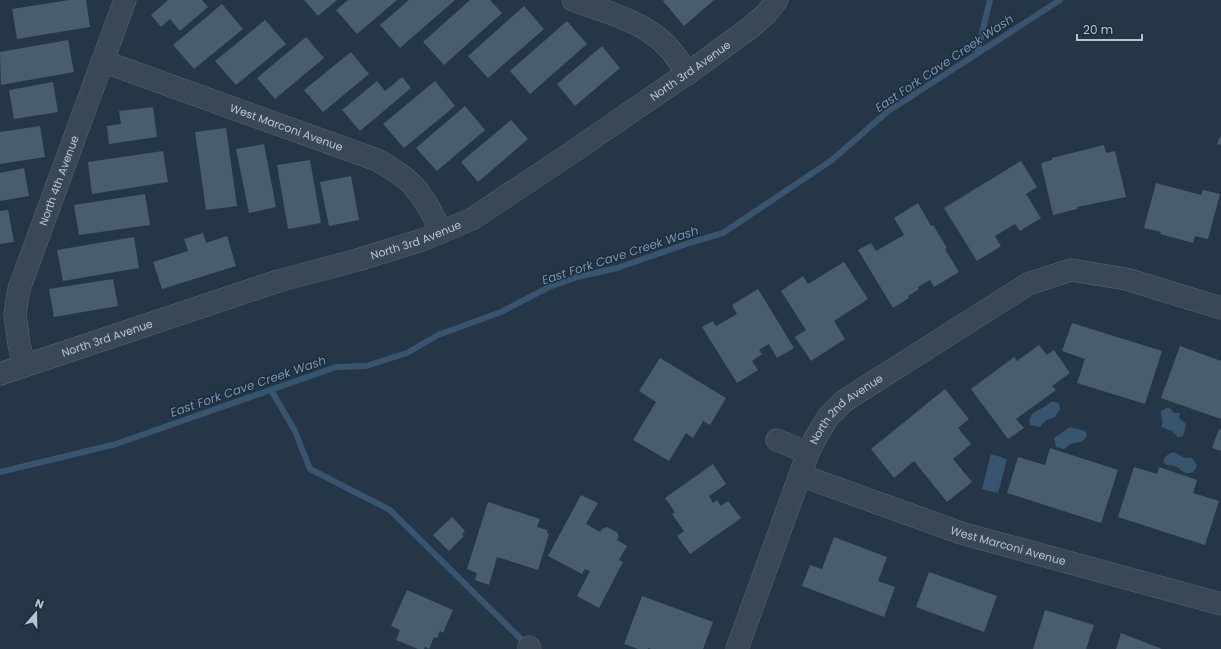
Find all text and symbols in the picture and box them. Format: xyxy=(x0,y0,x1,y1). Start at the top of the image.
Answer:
water label: East Fork Cave Creek Wash xyxy=(871,10,1017,116)
scale bar xyxy=(1077,16,1142,42)
text: 20 m xyxy=(1083,21,1113,38)
street label: North 3rd Avenue xyxy=(647,37,734,105)
street label: West Marconi Avenue xyxy=(228,100,345,155)
street label: North 4th Avenue xyxy=(35,133,83,228)
street label: North 3rd Avenue xyxy=(369,216,464,263)
water label: East Fork Cave Creek Wash xyxy=(540,222,700,288)
street label: North 3rd Avenue xyxy=(59,315,155,361)
water label: East Fork Cave Creek Wash xyxy=(168,351,328,421)
street label: North 2nd Avenue xyxy=(806,370,886,447)
street label: West Marconi Avenue xyxy=(948,522,1068,569)
north arrow xyxy=(16,593,56,633)
text: N xyxy=(33,595,46,613)

